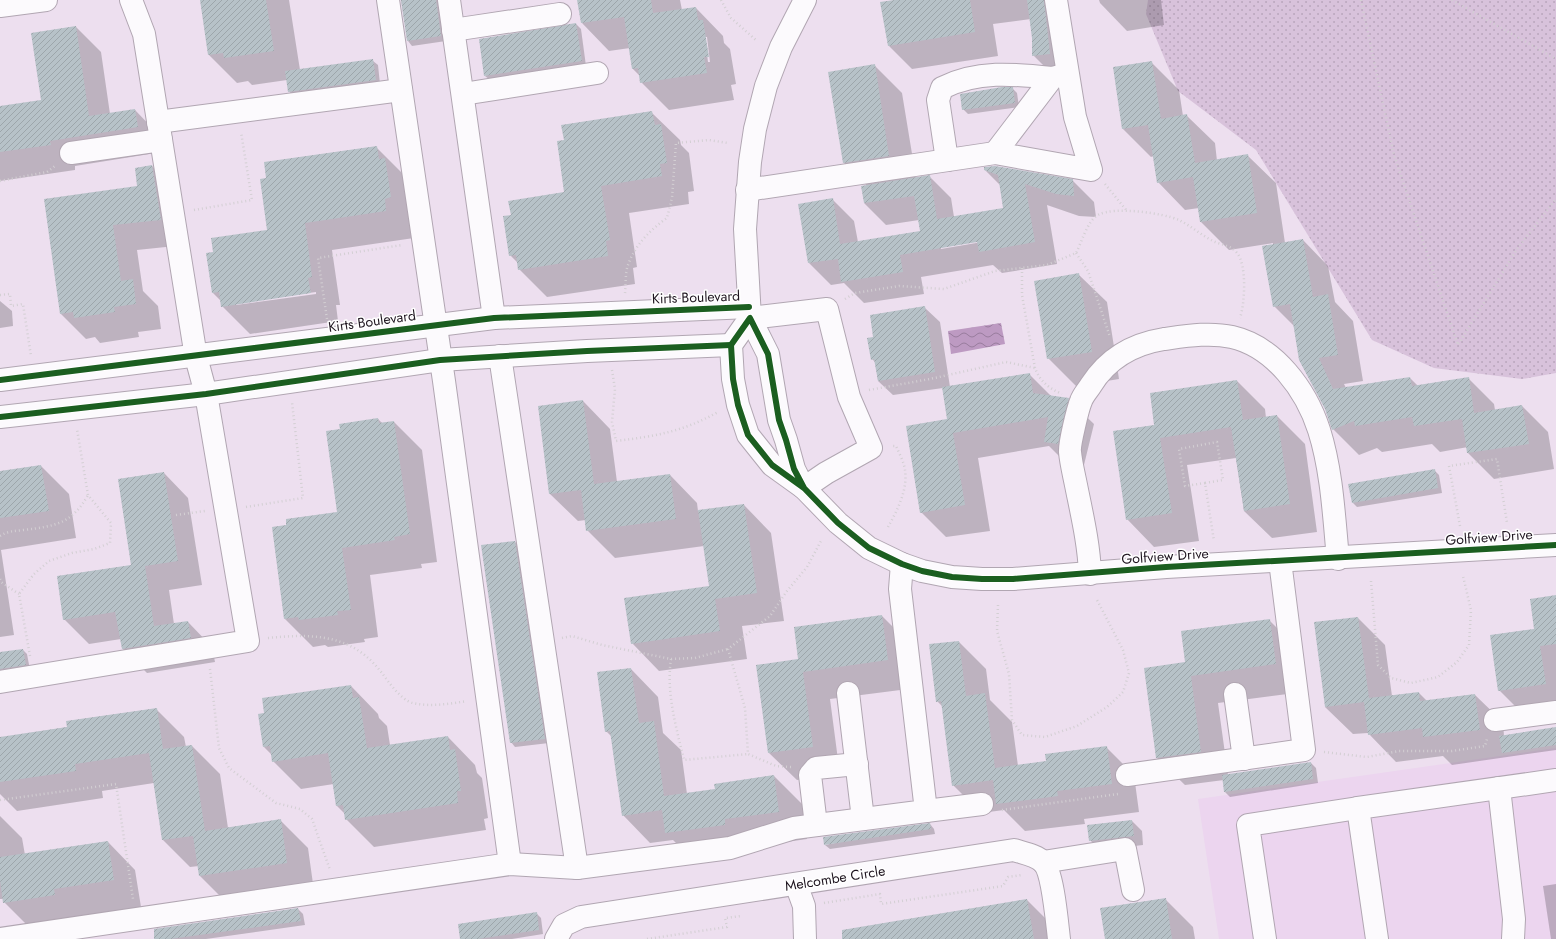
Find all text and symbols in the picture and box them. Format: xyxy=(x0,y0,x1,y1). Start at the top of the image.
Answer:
street label: Kirts Boulevard xyxy=(652,285,740,309)
street label: Kirts Boulevard xyxy=(327,305,417,337)
street label: Golfview Drive xyxy=(1445,524,1533,550)
street label: Golfview Drive xyxy=(1121,543,1209,569)
street label: Melcombe Circle xyxy=(783,860,887,896)

